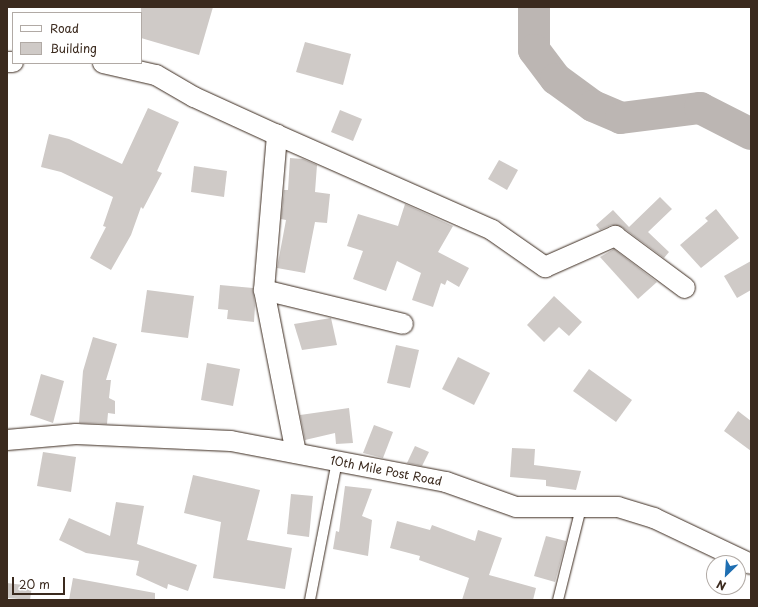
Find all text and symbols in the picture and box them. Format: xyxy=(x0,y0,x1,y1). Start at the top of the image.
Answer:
legend xyxy=(12,12,142,64)
text: Road xyxy=(50,19,79,37)
text: Building xyxy=(50,39,97,57)
street label: 10th Mile Post Road xyxy=(328,453,444,489)
north arrow xyxy=(706,555,746,595)
scale bar xyxy=(14,569,67,595)
text: 20 m xyxy=(19,575,50,593)
text: N xyxy=(714,576,729,595)

